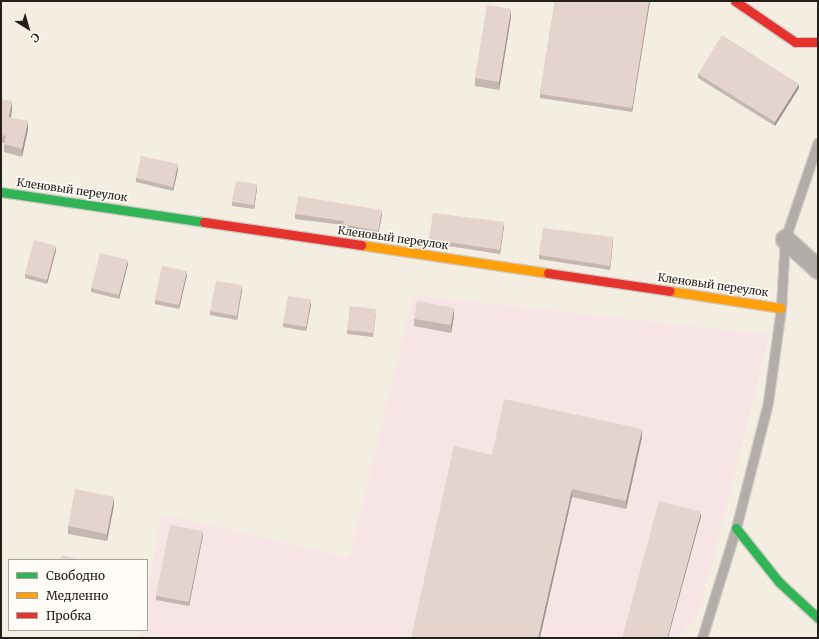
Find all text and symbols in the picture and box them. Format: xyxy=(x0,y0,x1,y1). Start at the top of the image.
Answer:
north arrow xyxy=(8,8,48,48)
text: С xyxy=(28,30,42,45)
street label: Кленовый переулок xyxy=(16,176,128,204)
street label: Кленовый переулок xyxy=(337,224,449,252)
street label: Кленовый переулок xyxy=(657,271,769,299)
legend xyxy=(8,559,148,631)
text: Свободно xyxy=(46,568,105,583)
text: Медленно xyxy=(46,588,108,603)
text: Пробка xyxy=(46,608,91,623)

